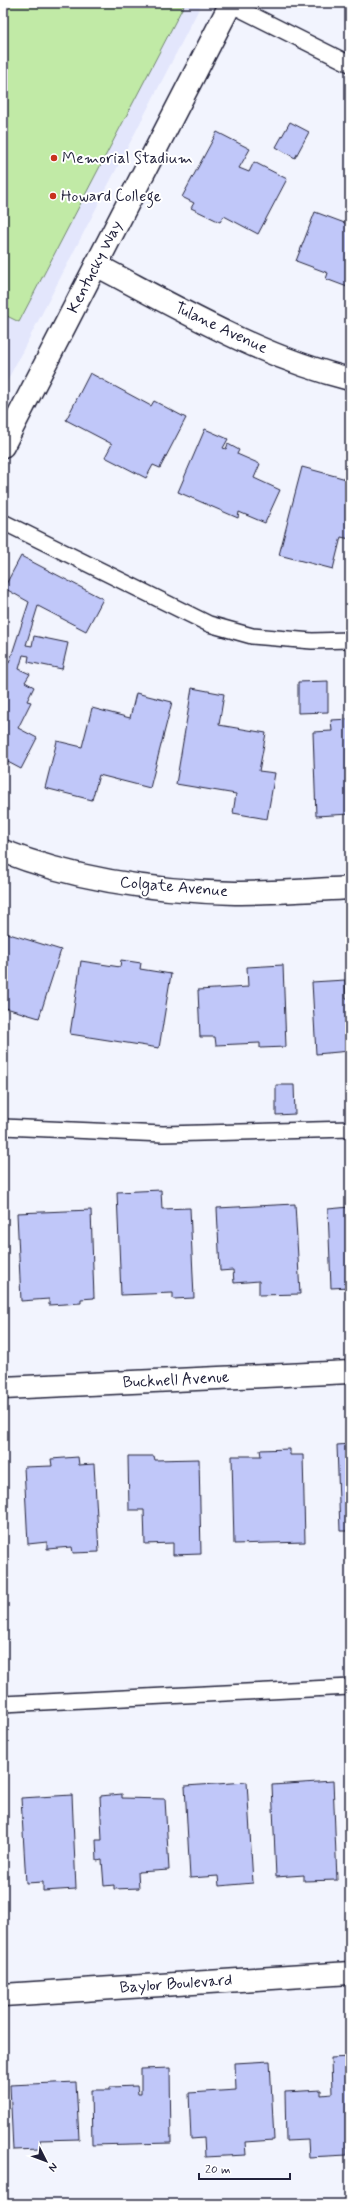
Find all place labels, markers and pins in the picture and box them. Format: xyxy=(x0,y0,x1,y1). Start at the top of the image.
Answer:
place label: Memorial Stadium xyxy=(62,148,193,169)
marker: Memorial Stadium xyxy=(49,153,59,163)
place label: Howard College xyxy=(61,186,162,208)
marker: Howard College xyxy=(48,191,58,201)

